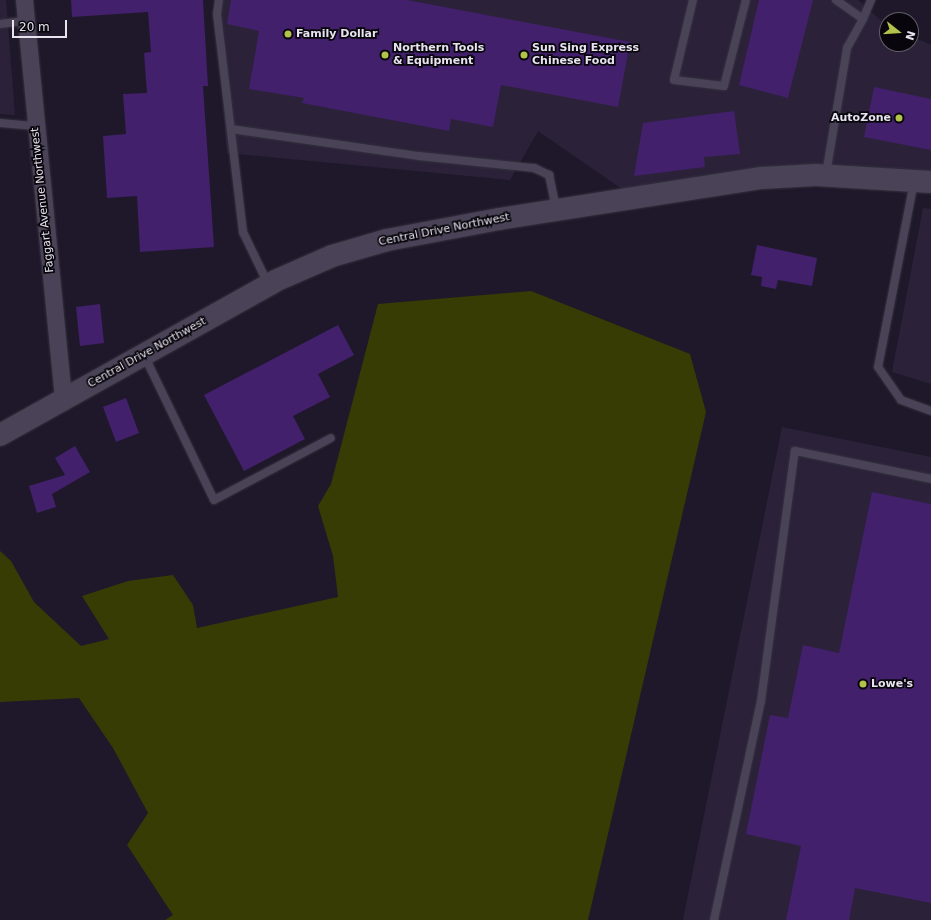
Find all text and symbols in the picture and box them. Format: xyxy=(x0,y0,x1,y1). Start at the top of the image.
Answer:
scale bar xyxy=(14,12,69,38)
north arrow xyxy=(879,12,919,52)
text: 20 m xyxy=(19,20,50,34)
place label: Family Dollar xyxy=(296,27,377,41)
marker: Family Dollar xyxy=(283,29,293,39)
text: N xyxy=(902,29,918,42)
place label: Northern Tools & Equipment xyxy=(393,42,484,68)
place label: Sun Sing Express Chinese Food xyxy=(532,42,639,68)
marker: Northern Tools & Equipment xyxy=(380,50,390,60)
marker: Sun Sing Express Chinese Food xyxy=(519,50,529,60)
place label: AutoZone xyxy=(831,111,891,125)
marker: AutoZone xyxy=(894,113,904,123)
street label: Faggart Avenue Northwest xyxy=(29,127,57,273)
street label: Central Drive Northwest xyxy=(377,211,511,249)
street label: Central Drive Northwest xyxy=(86,315,208,391)
place label: Lowe's xyxy=(871,677,913,691)
marker: Lowe's xyxy=(858,679,868,689)

